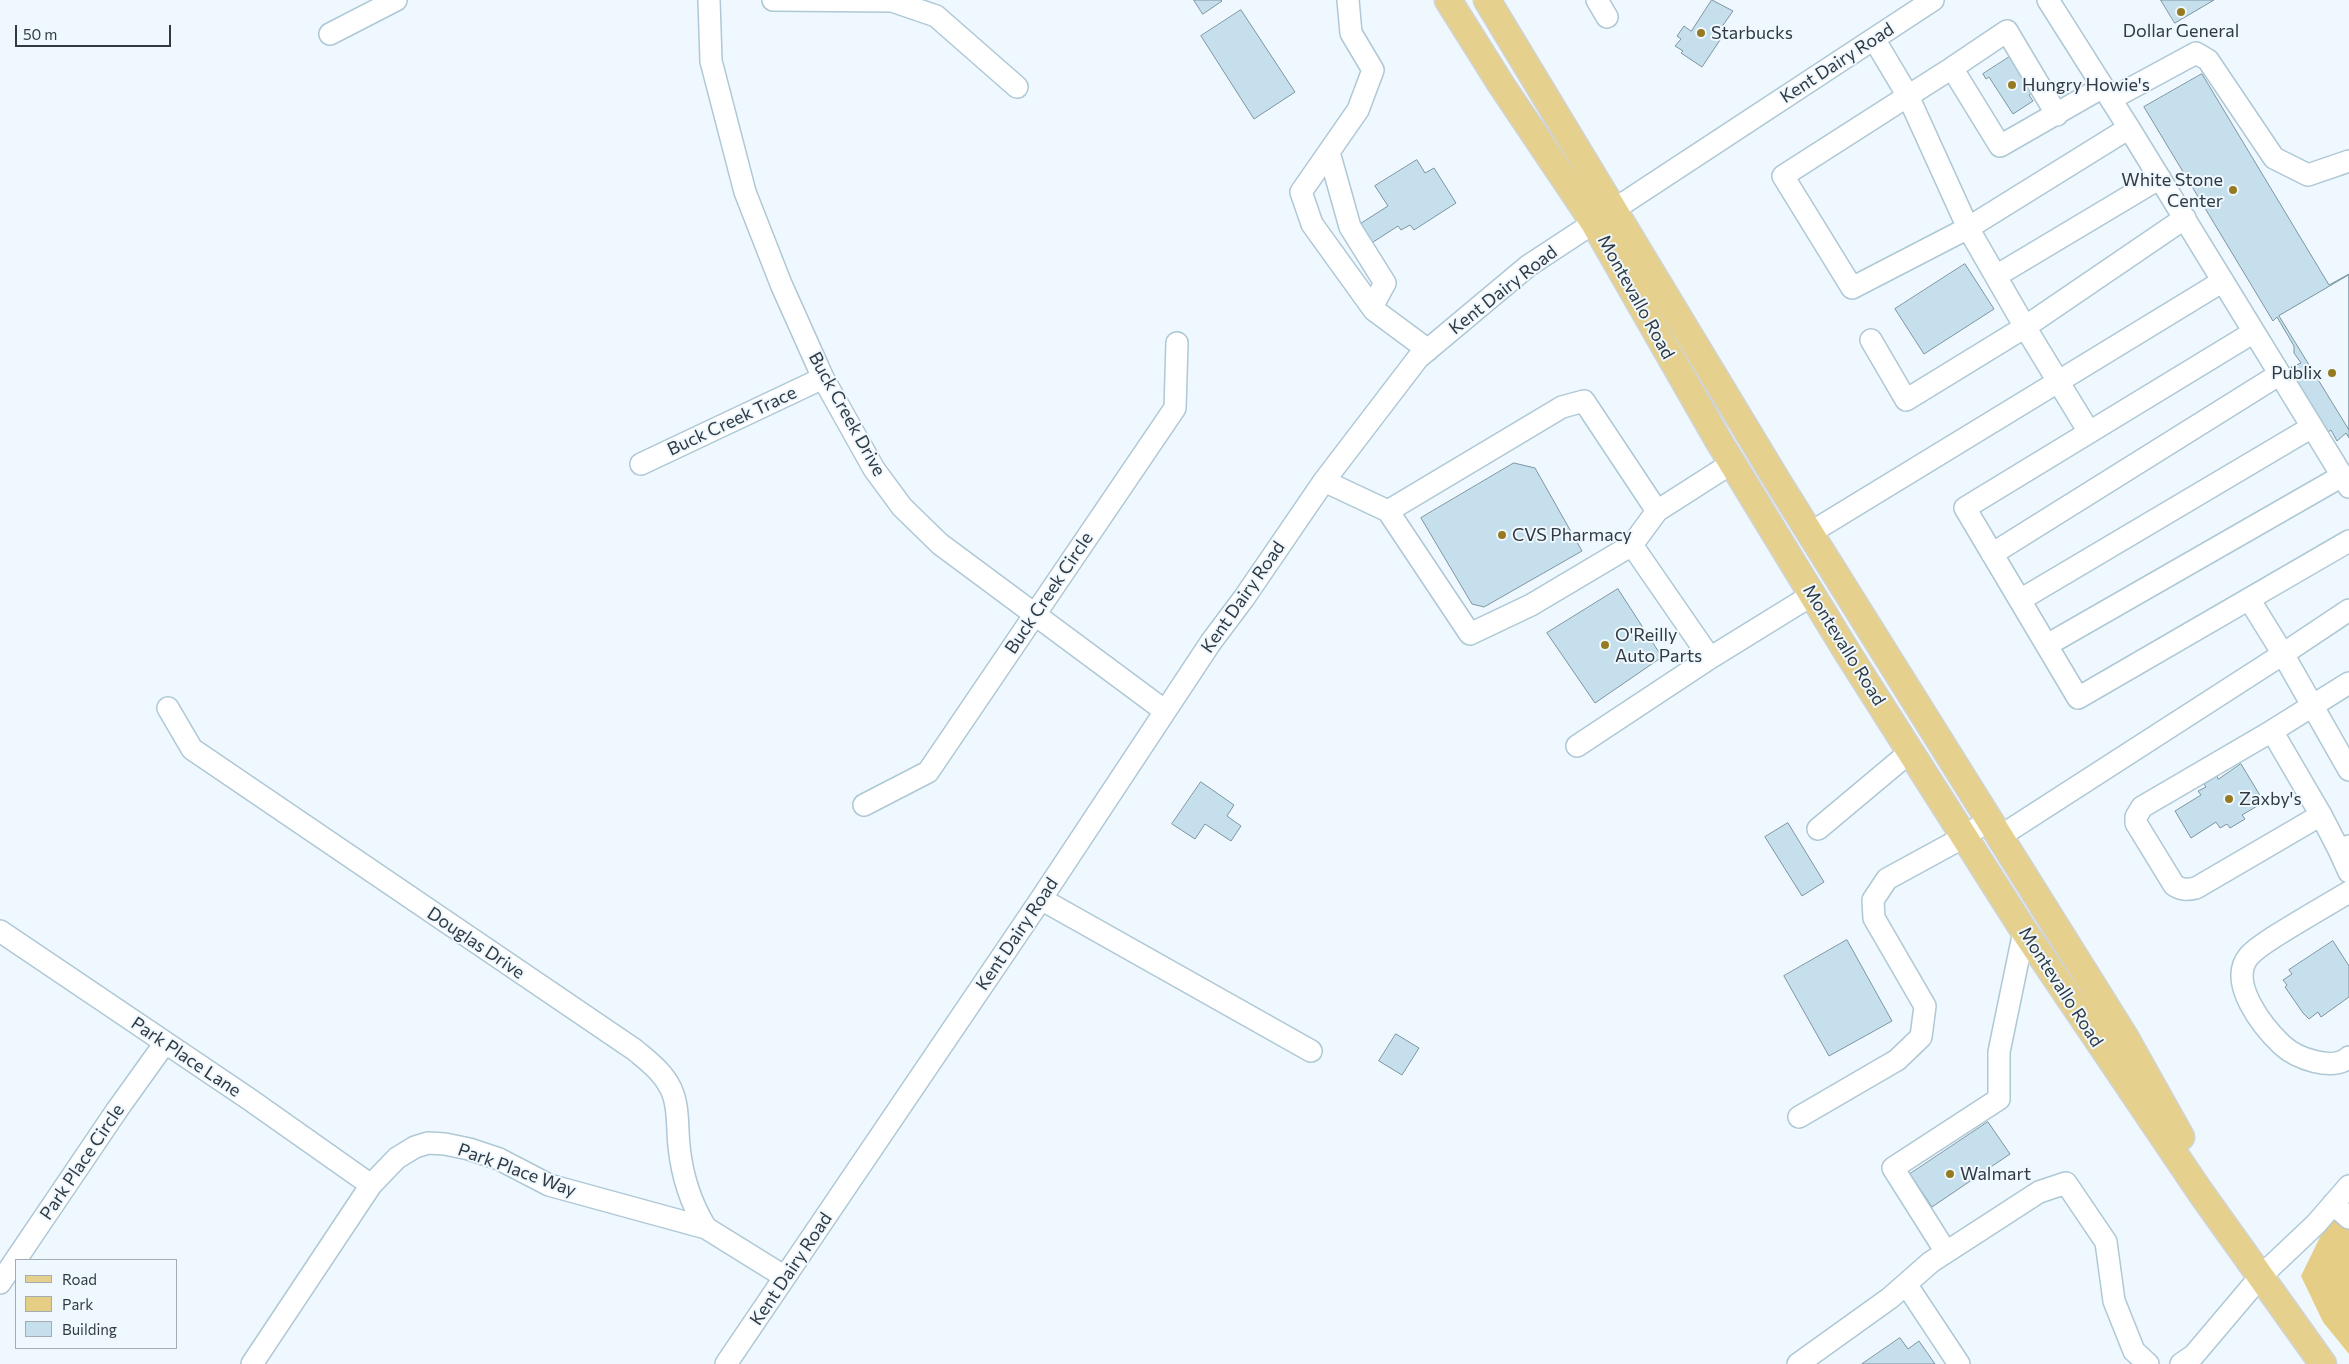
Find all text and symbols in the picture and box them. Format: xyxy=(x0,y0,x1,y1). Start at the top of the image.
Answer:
marker: Dollar General xyxy=(2175,6,2187,18)
scale bar xyxy=(18,15,174,47)
street label: Kent Dairy Road xyxy=(1776,18,1898,108)
place label: Dollar General xyxy=(2123,20,2239,42)
place label: Starbucks xyxy=(1711,22,1793,44)
text: 50 m xyxy=(23,25,57,43)
marker: Starbucks xyxy=(1695,27,1707,39)
place label: Hungry Howie's xyxy=(2022,74,2150,96)
marker: Hungry Howie's xyxy=(2006,79,2018,91)
place label: White Stone Center xyxy=(2121,169,2223,212)
marker: White Stone Center xyxy=(2227,184,2239,196)
street label: Montevallo Road xyxy=(1593,231,1679,363)
street label: Kent Dairy Road xyxy=(1445,241,1561,339)
street label: Buck Creek Drive xyxy=(804,348,890,480)
place label: Publix xyxy=(2271,362,2322,384)
marker: Publix xyxy=(2326,367,2338,379)
street label: Buck Creek Trace xyxy=(664,382,800,460)
place label: CVS Pharmacy xyxy=(1512,524,1632,546)
street label: Buck Creek Circle xyxy=(1000,528,1098,658)
marker: CVS Pharmacy xyxy=(1496,529,1508,541)
street label: Kent Dairy Road xyxy=(1196,537,1290,657)
street label: Montevallo Road xyxy=(1798,580,1890,710)
place label: O'Reilly Auto Parts xyxy=(1615,624,1702,666)
marker: O'Reilly Auto Parts xyxy=(1599,639,1611,651)
place label: Zaxby's xyxy=(2239,788,2302,810)
marker: Zaxby's xyxy=(2223,793,2235,805)
street label: Kent Dairy Road xyxy=(971,874,1063,994)
street label: Douglas Drive xyxy=(423,902,529,984)
street label: Montevallo Road xyxy=(2014,923,2108,1051)
street label: Park Place Lane xyxy=(127,1012,245,1102)
street label: Park Place Circle xyxy=(35,1100,129,1224)
street label: Park Place Way xyxy=(455,1139,579,1201)
place label: Walmart xyxy=(1960,1163,2031,1185)
marker: Walmart xyxy=(1944,1168,1956,1180)
street label: Kent Dairy Road xyxy=(745,1209,837,1329)
legend xyxy=(15,1259,178,1349)
text: Road xyxy=(62,1270,97,1288)
text: Park xyxy=(62,1295,93,1313)
text: Building xyxy=(62,1320,117,1338)

